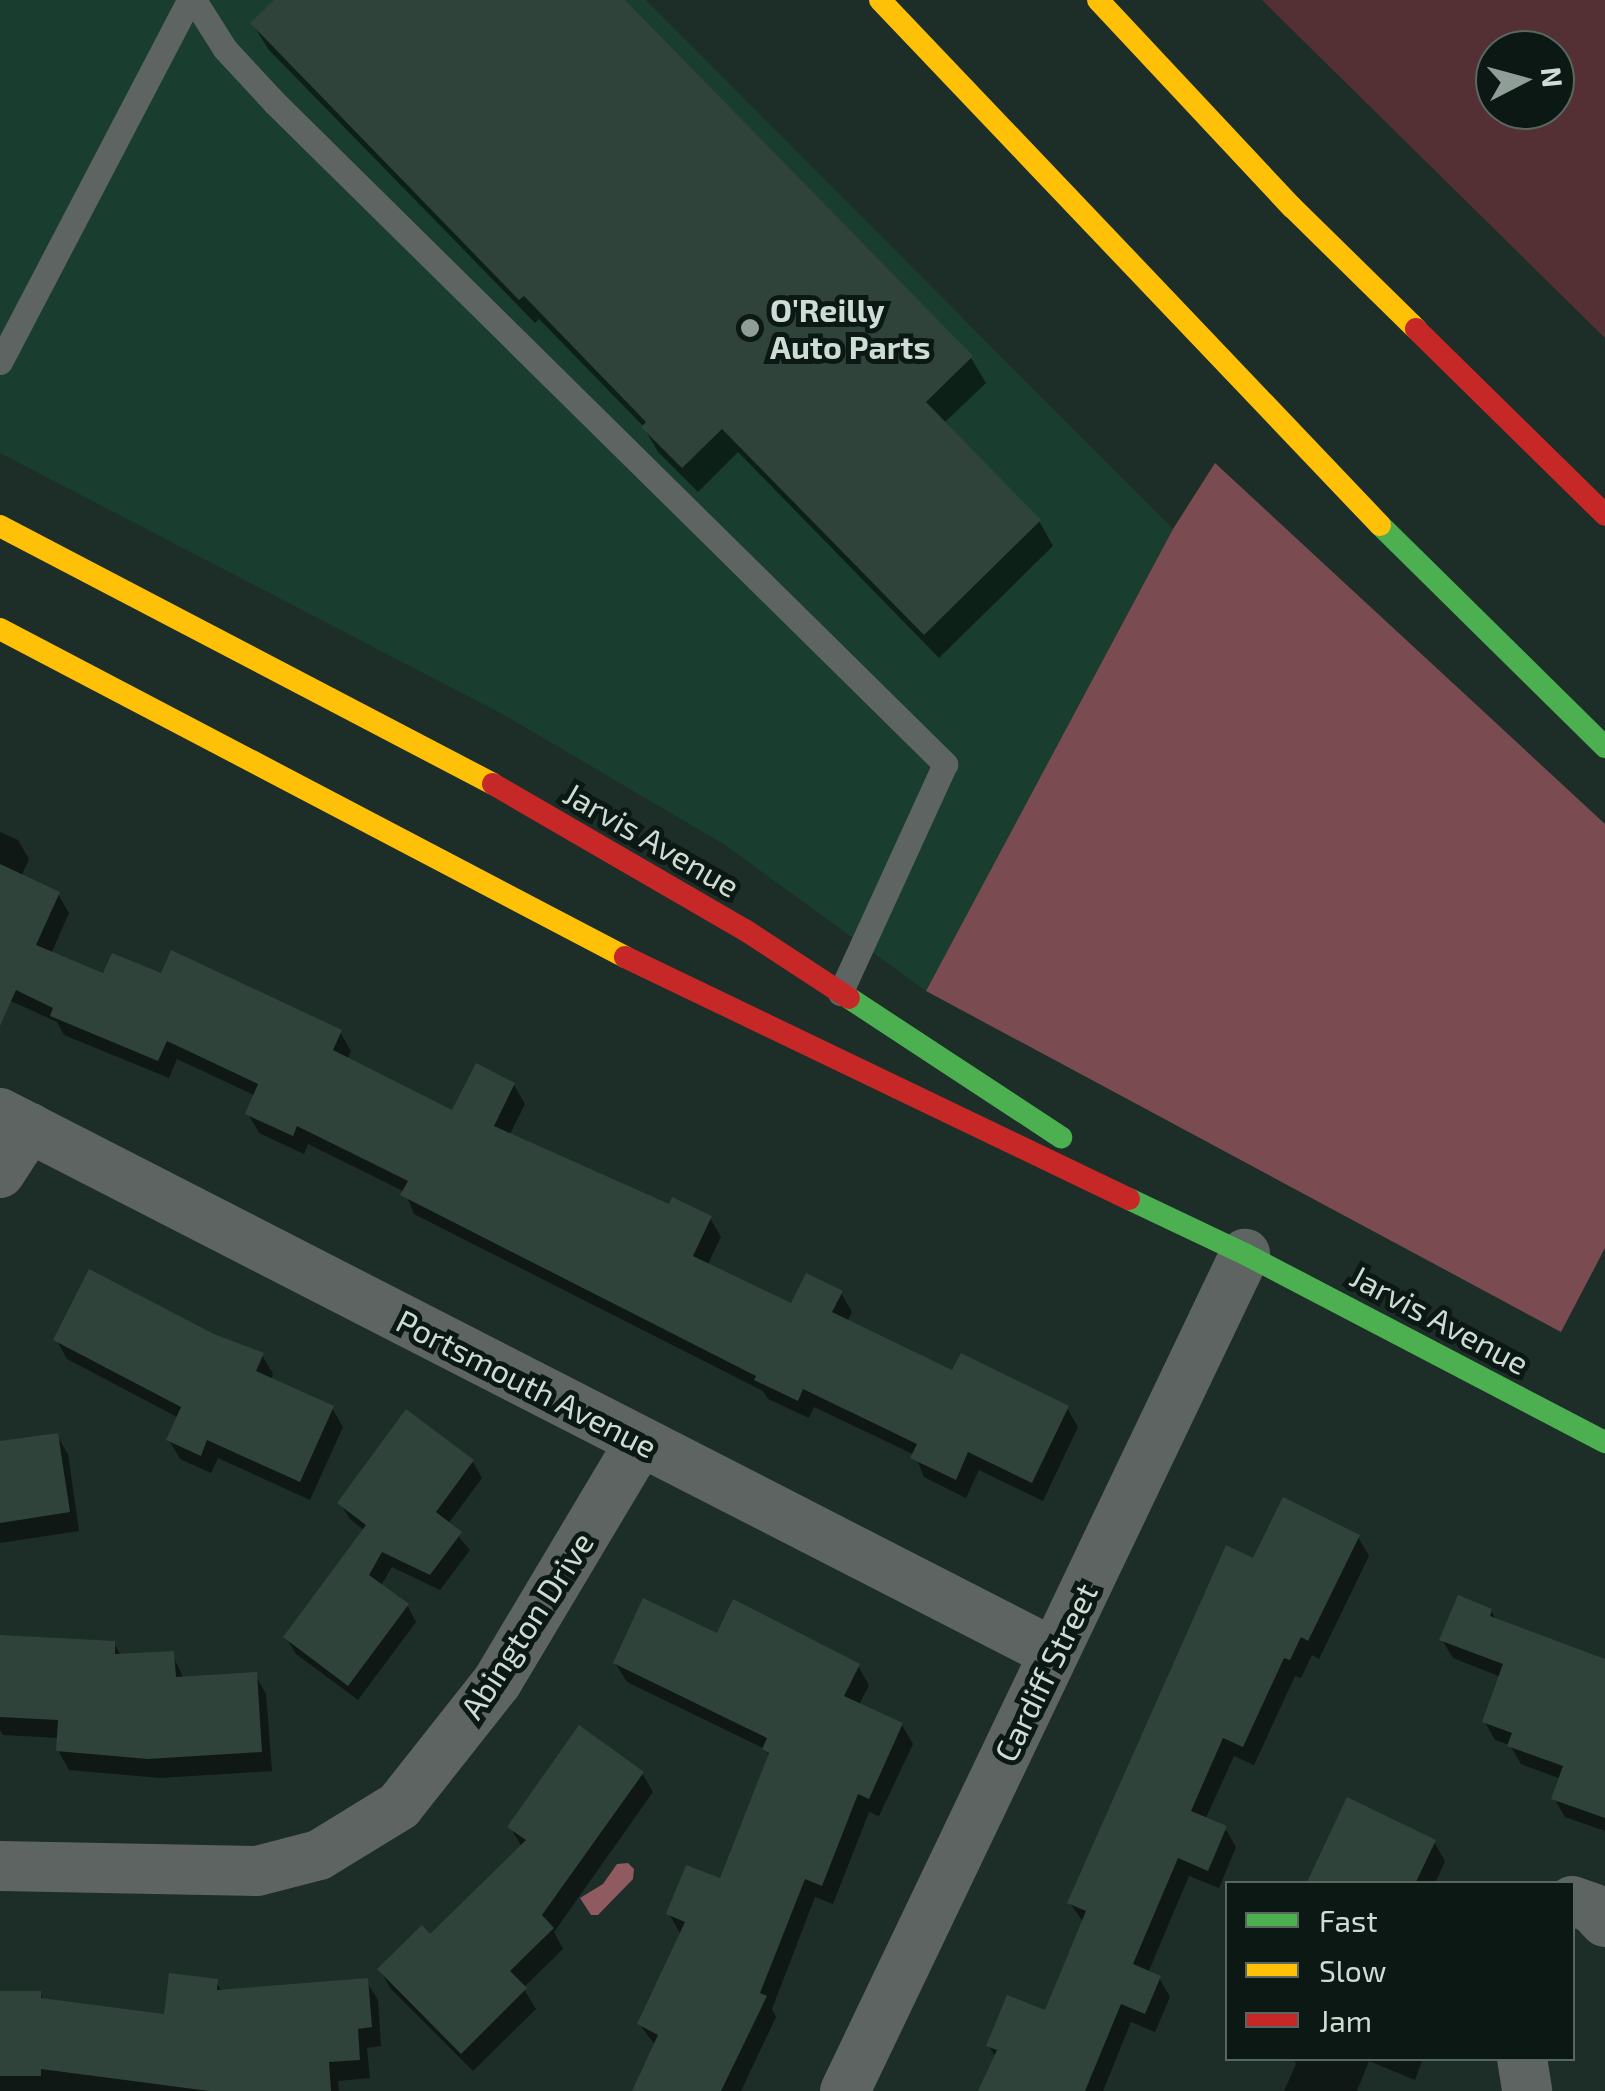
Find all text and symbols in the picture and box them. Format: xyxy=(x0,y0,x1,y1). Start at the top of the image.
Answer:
north arrow xyxy=(1475,30,1575,130)
text: N xyxy=(1535,65,1571,89)
place label: O'Reilly Auto Parts xyxy=(770,291,930,366)
marker: O'Reilly Auto Parts xyxy=(739,317,761,339)
street label: Jarvis Avenue xyxy=(557,773,747,905)
street label: Jarvis Avenue xyxy=(1344,1256,1536,1382)
street label: Portsmouth Avenue xyxy=(390,1301,664,1465)
street label: Abington Drive xyxy=(451,1525,601,1725)
street label: Cardiff Street xyxy=(985,1577,1105,1767)
legend xyxy=(1225,1881,1575,2061)
text: Fast xyxy=(1319,1902,1378,1938)
text: Slow xyxy=(1319,1952,1386,1988)
text: Jam xyxy=(1319,2002,1372,2038)

